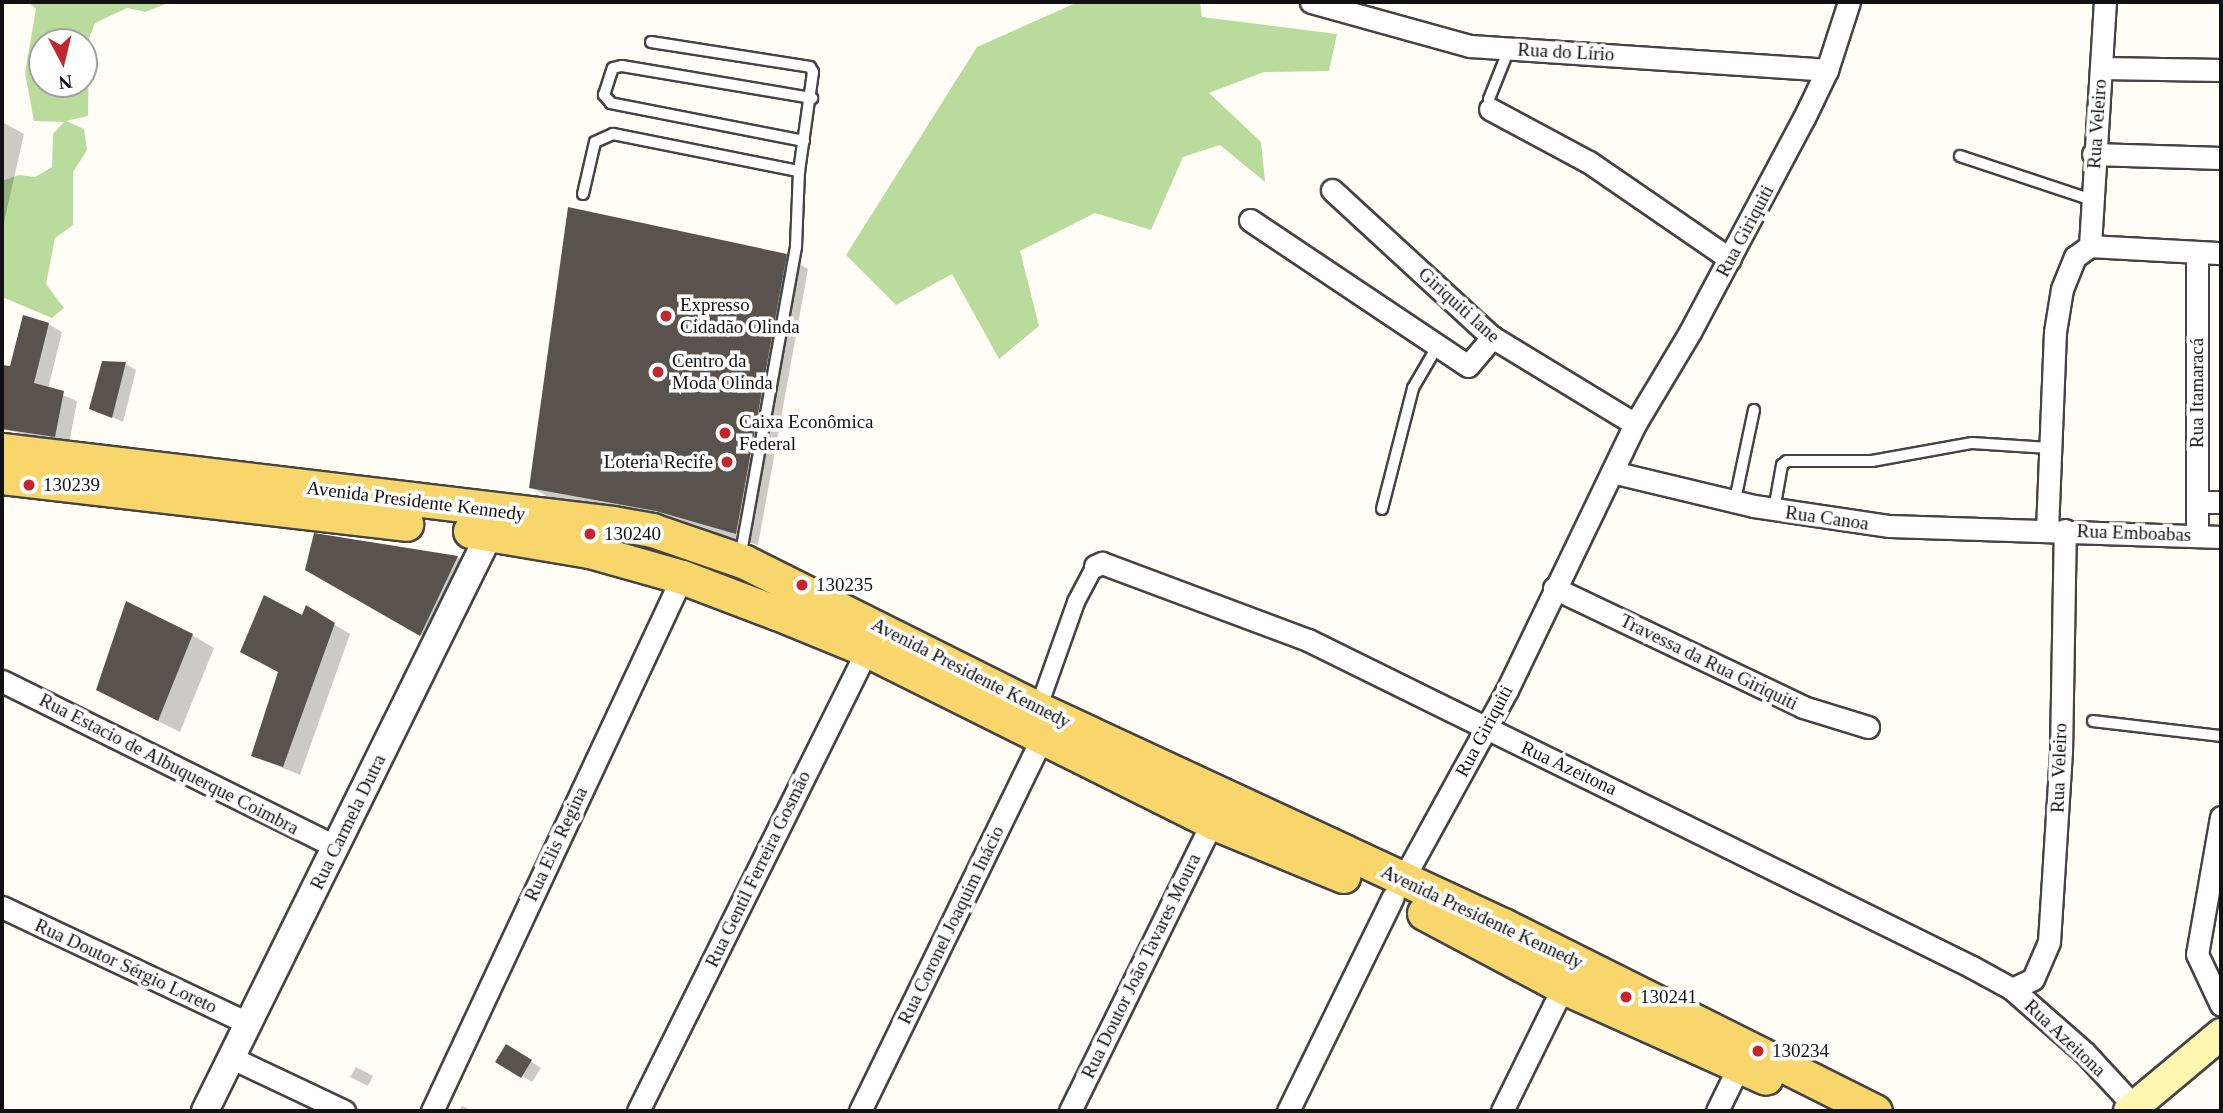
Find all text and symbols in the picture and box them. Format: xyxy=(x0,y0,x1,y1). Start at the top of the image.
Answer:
north arrow xyxy=(28,28,98,98)
street label: Rua do Lírio xyxy=(1517,38,1615,66)
text: N xyxy=(57,71,73,94)
street label: Rua Veleiro xyxy=(2082,78,2112,170)
street label: Rua Giriquiti xyxy=(1711,181,1779,281)
street label: Giriquiti lane xyxy=(1414,262,1504,348)
place label: Expresso Cidadão Olinda xyxy=(680,294,800,338)
marker: Expresso Cidadão Olinda xyxy=(658,308,674,324)
street label: Rua Itamaracá xyxy=(2186,338,2208,448)
place label: Centro da Moda Olinda xyxy=(672,350,773,394)
marker: Centro da Moda Olinda xyxy=(650,364,666,380)
place label: Caixa Econômica Federal xyxy=(739,411,874,455)
marker: Caixa Econômica Federal xyxy=(717,425,733,441)
place label: Loteria Recife xyxy=(604,451,713,473)
marker: Loteria Recife xyxy=(719,454,735,470)
place label: 130239 xyxy=(43,474,100,496)
street label: Avenida Presidente Kennedy xyxy=(305,476,527,526)
marker: 130239 xyxy=(21,477,37,493)
street label: Rua Canoa xyxy=(1784,501,1870,535)
street label: Rua Emboabas xyxy=(2076,520,2192,546)
place label: 130240 xyxy=(604,523,661,545)
marker: 130240 xyxy=(582,526,598,542)
place label: 130235 xyxy=(816,574,873,596)
marker: 130235 xyxy=(794,577,810,593)
street label: Travessa da Rua Giriquiti xyxy=(1616,609,1802,715)
street label: Avenida Presidente Kennedy xyxy=(868,613,1074,733)
street label: Rua Giriquiti xyxy=(1450,681,1518,781)
street label: Rua Estacio de Albuquerque Coimbra xyxy=(35,688,303,840)
street label: Rua Veleiro xyxy=(2046,723,2072,813)
street label: Rua Azeitona xyxy=(1517,736,1621,800)
street label: Rua Carmela Dutra xyxy=(305,751,391,893)
street label: Rua Gentil Ferreira Gosmão xyxy=(700,767,816,971)
street label: Rua Elis Regina xyxy=(520,783,592,905)
street label: Rua Coronel Joaquim Inácio xyxy=(893,822,1009,1028)
street label: Rua Doutor João Tavares Moura xyxy=(1076,850,1206,1082)
street label: Avenida Presidente Kennedy xyxy=(1377,860,1587,974)
street label: Rua Doutor Sérgio Loreto xyxy=(31,914,221,1018)
place label: 130241 xyxy=(1640,986,1697,1008)
marker: 130241 xyxy=(1618,989,1634,1005)
street label: Rua Azeitona xyxy=(2019,994,2111,1082)
place label: 130234 xyxy=(1772,1040,1829,1062)
marker: 130234 xyxy=(1750,1043,1766,1059)

